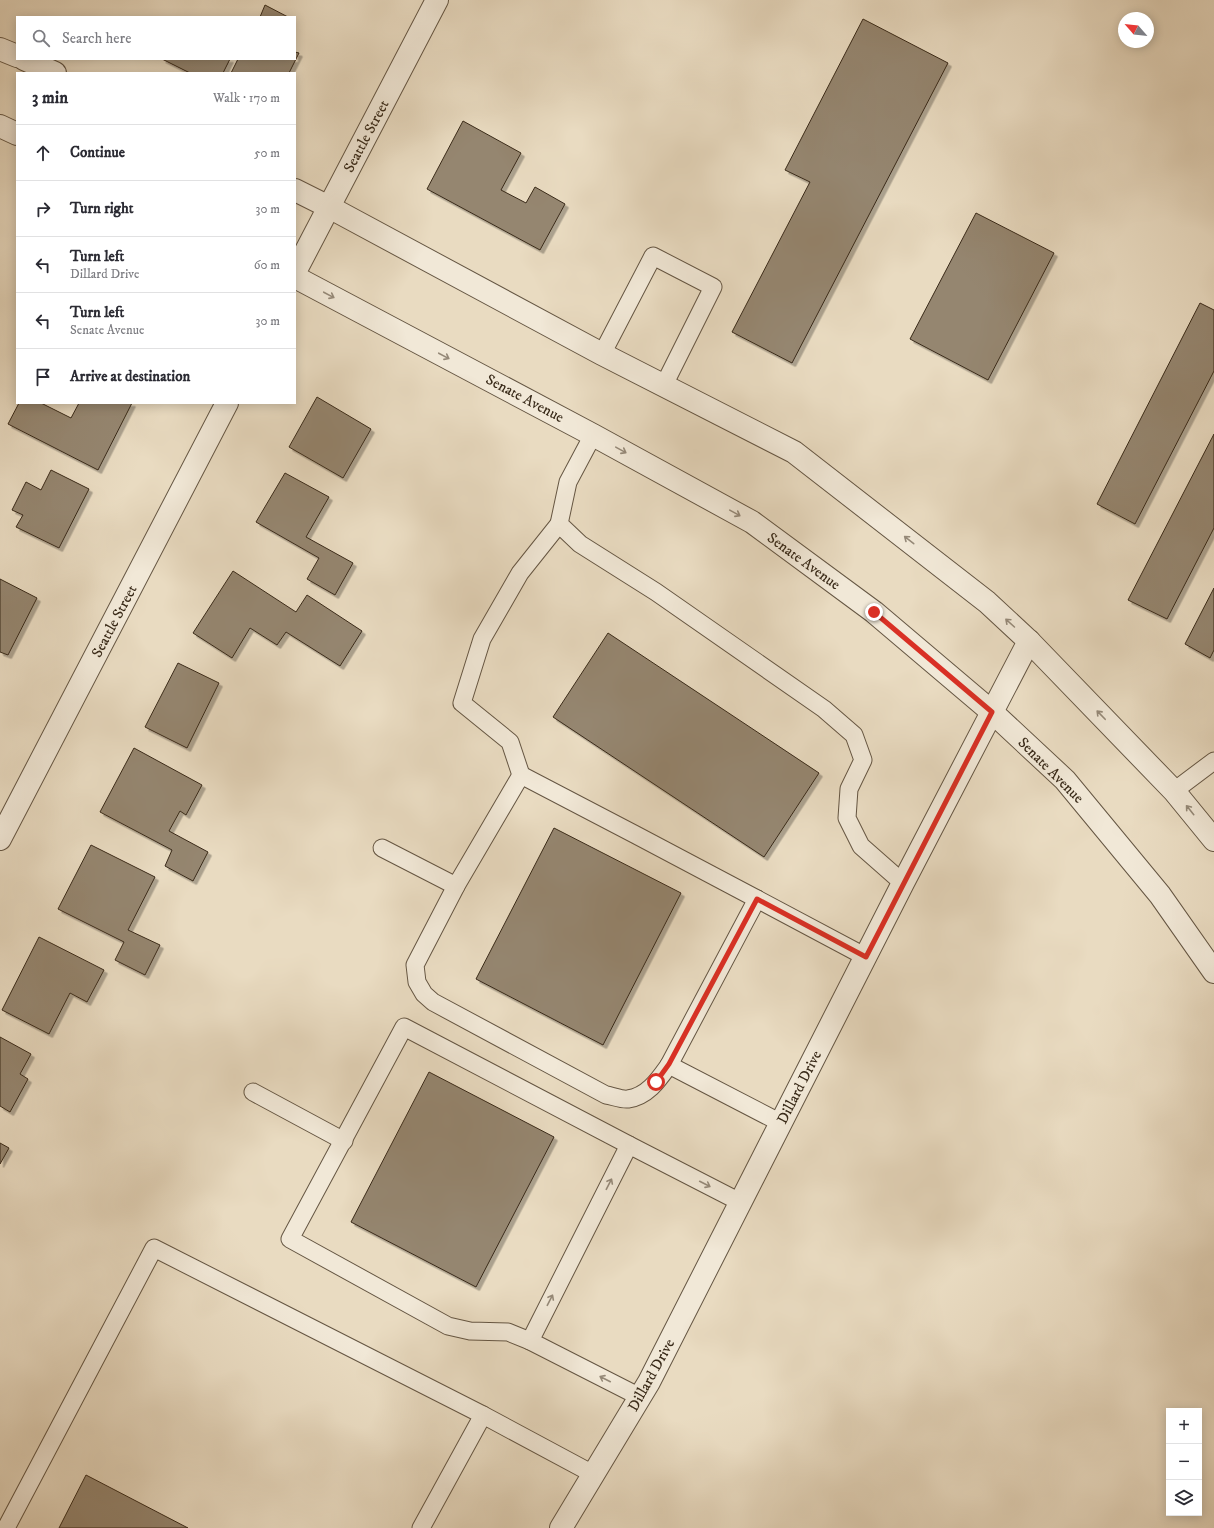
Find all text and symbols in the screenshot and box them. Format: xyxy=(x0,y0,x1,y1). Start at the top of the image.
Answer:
north arrow xyxy=(1118,12,1154,48)
search box xyxy=(16,16,296,60)
icon: search xyxy=(30,27,52,49)
text: Search here xyxy=(62,29,131,48)
text: 3 min xyxy=(32,87,68,109)
text: Walk · 170 m xyxy=(213,90,280,106)
street label: Seattle Street xyxy=(339,97,394,176)
icon: ahead xyxy=(32,142,54,164)
text: Continue xyxy=(70,143,125,162)
text: 50 m xyxy=(254,145,280,161)
icon: right xyxy=(32,198,54,220)
text: Turn right xyxy=(70,199,133,218)
text: 30 m xyxy=(256,201,280,217)
text: Turn left xyxy=(70,247,124,266)
icon: left xyxy=(32,254,54,276)
text: 60 m xyxy=(254,257,280,273)
text: Dillard Drive xyxy=(70,266,139,282)
one-way arrow xyxy=(323,292,335,299)
text: Turn left xyxy=(70,303,124,322)
icon: left xyxy=(32,310,54,332)
text: 30 m xyxy=(256,313,280,329)
text: Senate Avenue xyxy=(70,322,144,338)
one-way arrow xyxy=(438,353,450,360)
icon: arrive xyxy=(32,366,54,388)
text: Arrive at destination xyxy=(70,367,190,386)
street label: Senate Avenue xyxy=(482,370,567,427)
one-way arrow xyxy=(615,447,627,454)
one-way arrow xyxy=(729,509,741,517)
street label: Senate Avenue xyxy=(763,529,844,594)
one-way arrow xyxy=(904,536,915,545)
street label: Seattle Street xyxy=(87,582,142,661)
route end xyxy=(865,603,883,621)
one-way arrow xyxy=(1004,618,1015,627)
one-way arrow xyxy=(1096,710,1106,720)
street label: Senate Avenue xyxy=(1014,733,1088,807)
one-way arrow xyxy=(1185,804,1194,815)
street label: Dillard Drive xyxy=(773,1047,826,1127)
route start xyxy=(647,1073,665,1091)
one-way arrow xyxy=(606,1179,613,1191)
one-way arrow xyxy=(699,1181,711,1188)
one-way arrow xyxy=(547,1295,555,1307)
street label: Dillard Drive xyxy=(624,1336,679,1415)
one-way arrow xyxy=(599,1375,611,1382)
map controls xyxy=(1166,1408,1202,1516)
button: + xyxy=(1166,1408,1202,1444)
button: − xyxy=(1166,1444,1202,1480)
button: layers xyxy=(1166,1480,1202,1516)

